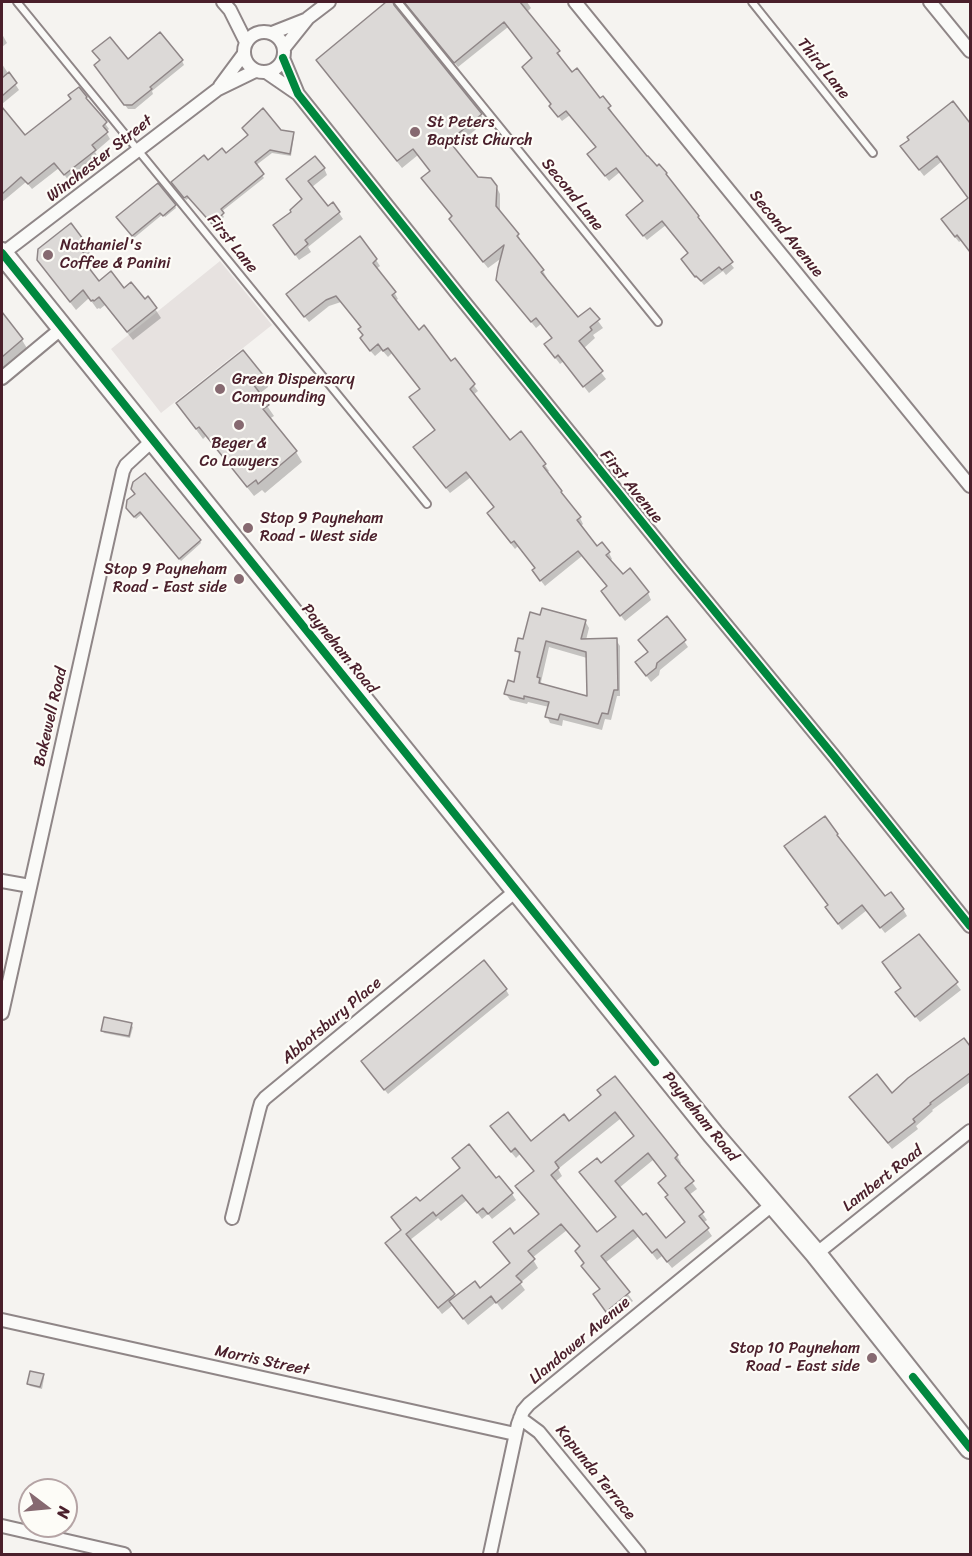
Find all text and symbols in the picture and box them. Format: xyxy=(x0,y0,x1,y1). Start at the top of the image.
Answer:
street label: Third Lane xyxy=(793,35,853,103)
street label: Winchester Street xyxy=(43,112,157,206)
place label: St Peters Baptist Church xyxy=(427,113,533,151)
marker: St Peters Baptist Church xyxy=(408,125,422,139)
street label: Second Lane xyxy=(537,155,607,235)
street label: Second Avenue xyxy=(745,187,827,281)
street label: First Lane xyxy=(203,211,261,277)
place label: Nathaniel's Coffee & Panini xyxy=(60,236,171,274)
marker: Nathaniel's Coffee & Panini xyxy=(41,248,55,262)
place label: Green Dispensary Compounding xyxy=(232,370,355,408)
marker: Green Dispensary Compounding xyxy=(213,382,227,396)
marker: Beger & Co Lawyers xyxy=(232,418,246,432)
place label: Beger & Co Lawyers xyxy=(199,434,279,472)
street label: First Avenue xyxy=(596,446,666,528)
place label: Stop 9 Payneham Road - West side xyxy=(260,509,383,547)
marker: Stop 9 Payneham Road - West side xyxy=(241,521,255,535)
place label: Stop 9 Payneham Road - East side xyxy=(104,560,227,598)
marker: Stop 9 Payneham Road - East side xyxy=(232,572,246,586)
street label: Payneham Road xyxy=(297,600,381,698)
street label: Bakewell Road xyxy=(30,666,72,768)
street label: Abbotsbury Place xyxy=(278,974,386,1068)
street label: Payneham Road xyxy=(658,1068,742,1166)
street label: Lambert Road xyxy=(839,1142,927,1216)
street label: Llandower Avenue xyxy=(526,1293,634,1389)
place label: Stop 10 Payneham Road - East side xyxy=(729,1339,860,1377)
street label: Morris Street xyxy=(213,1342,311,1380)
marker: Stop 10 Payneham Road - East side xyxy=(865,1351,879,1365)
street label: Kapunda Terrace xyxy=(551,1422,639,1524)
north arrow xyxy=(18,1478,78,1538)
text: N xyxy=(48,1503,79,1522)

